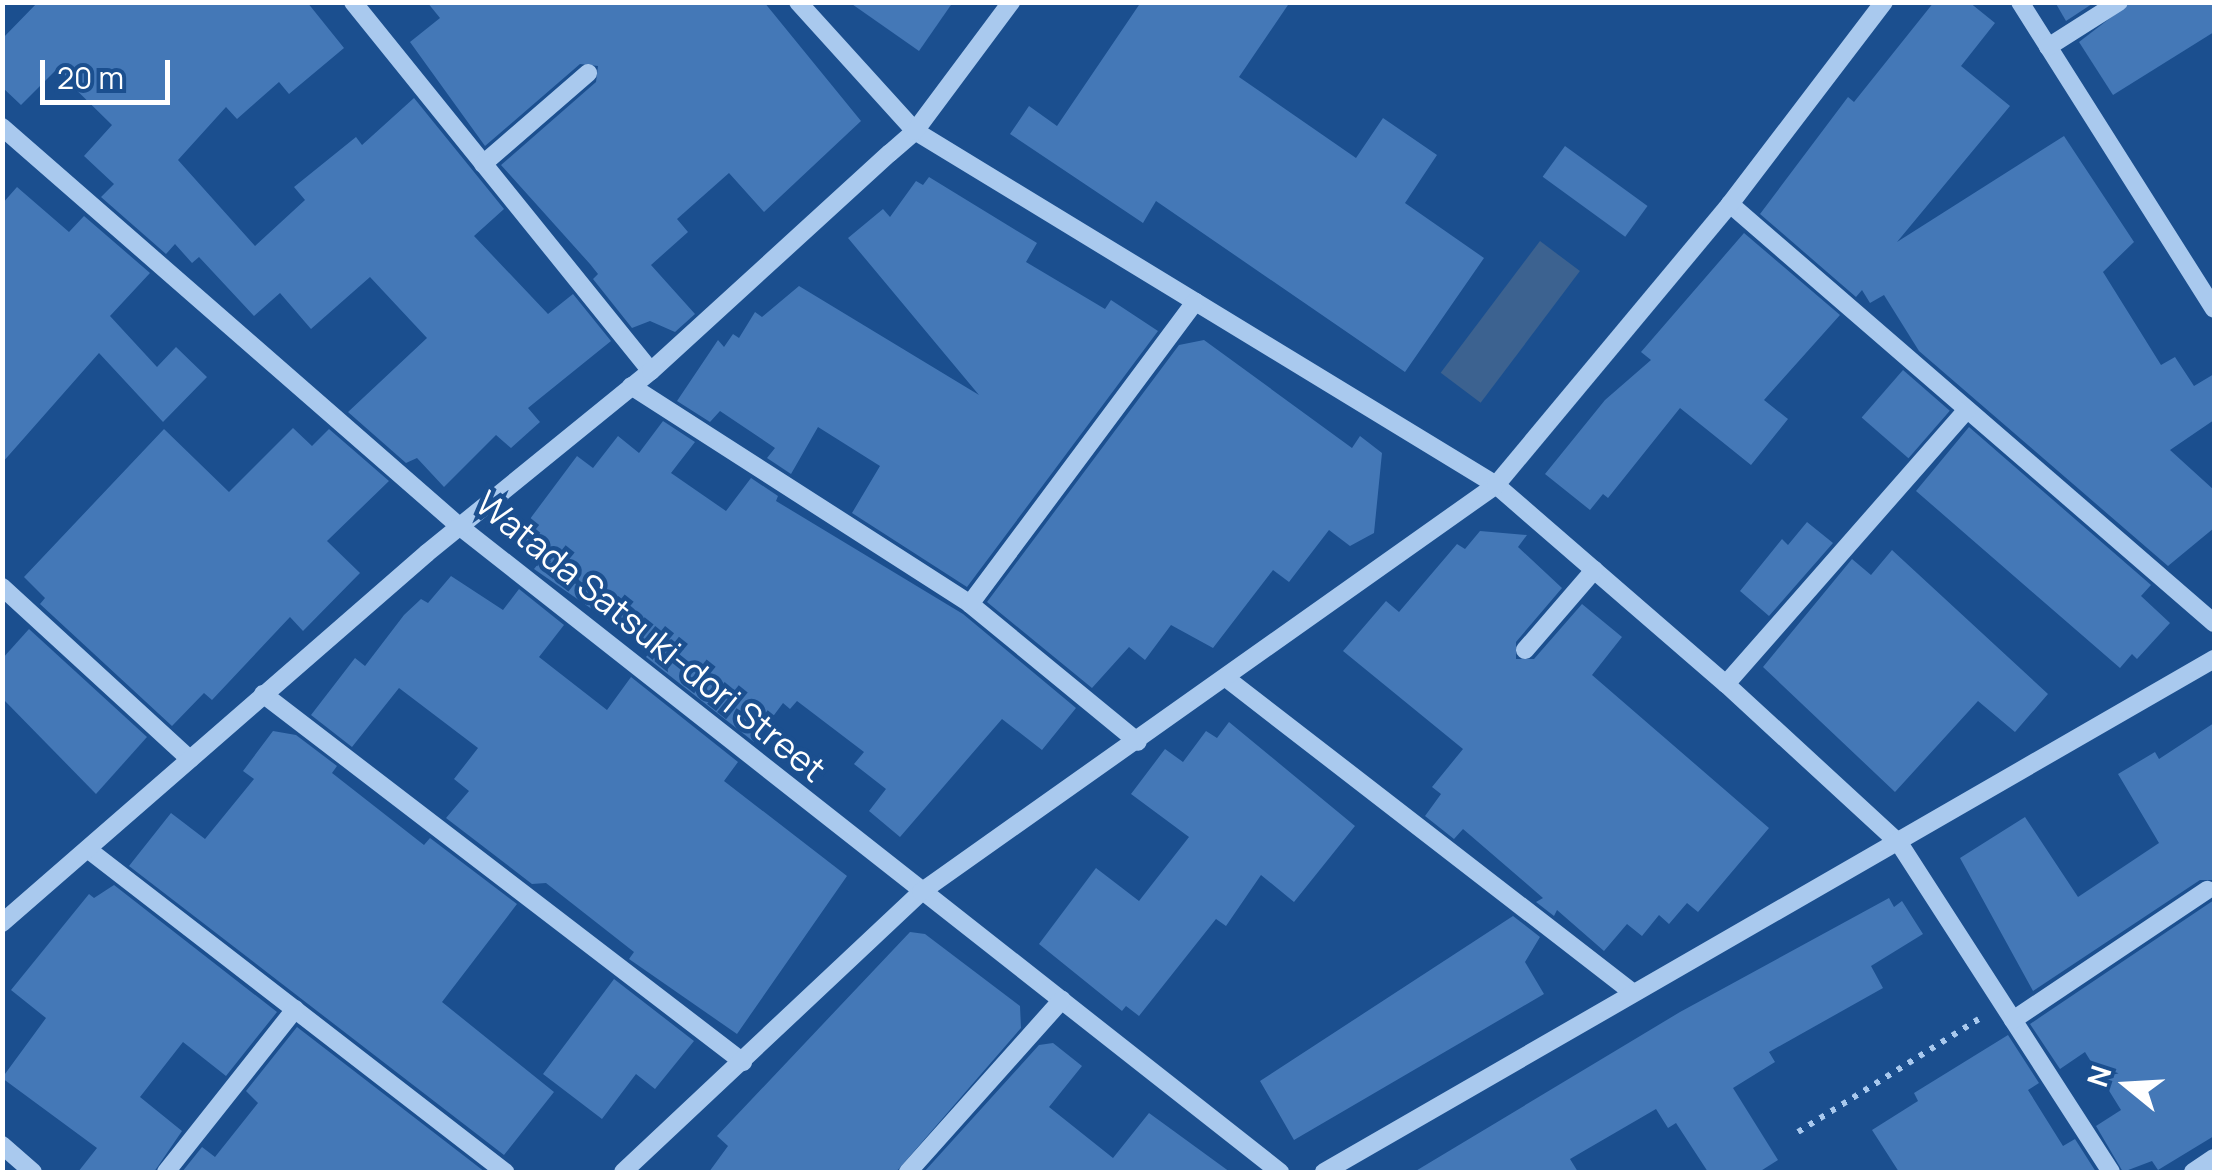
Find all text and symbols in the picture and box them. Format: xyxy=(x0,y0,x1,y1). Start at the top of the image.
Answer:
scale bar xyxy=(45,40,175,102)
text: 20 m xyxy=(57,57,124,98)
street label: Watada Satsuki-dori Street xyxy=(468,482,834,790)
north arrow xyxy=(2077,1035,2177,1135)
text: N xyxy=(2077,1060,2120,1091)

